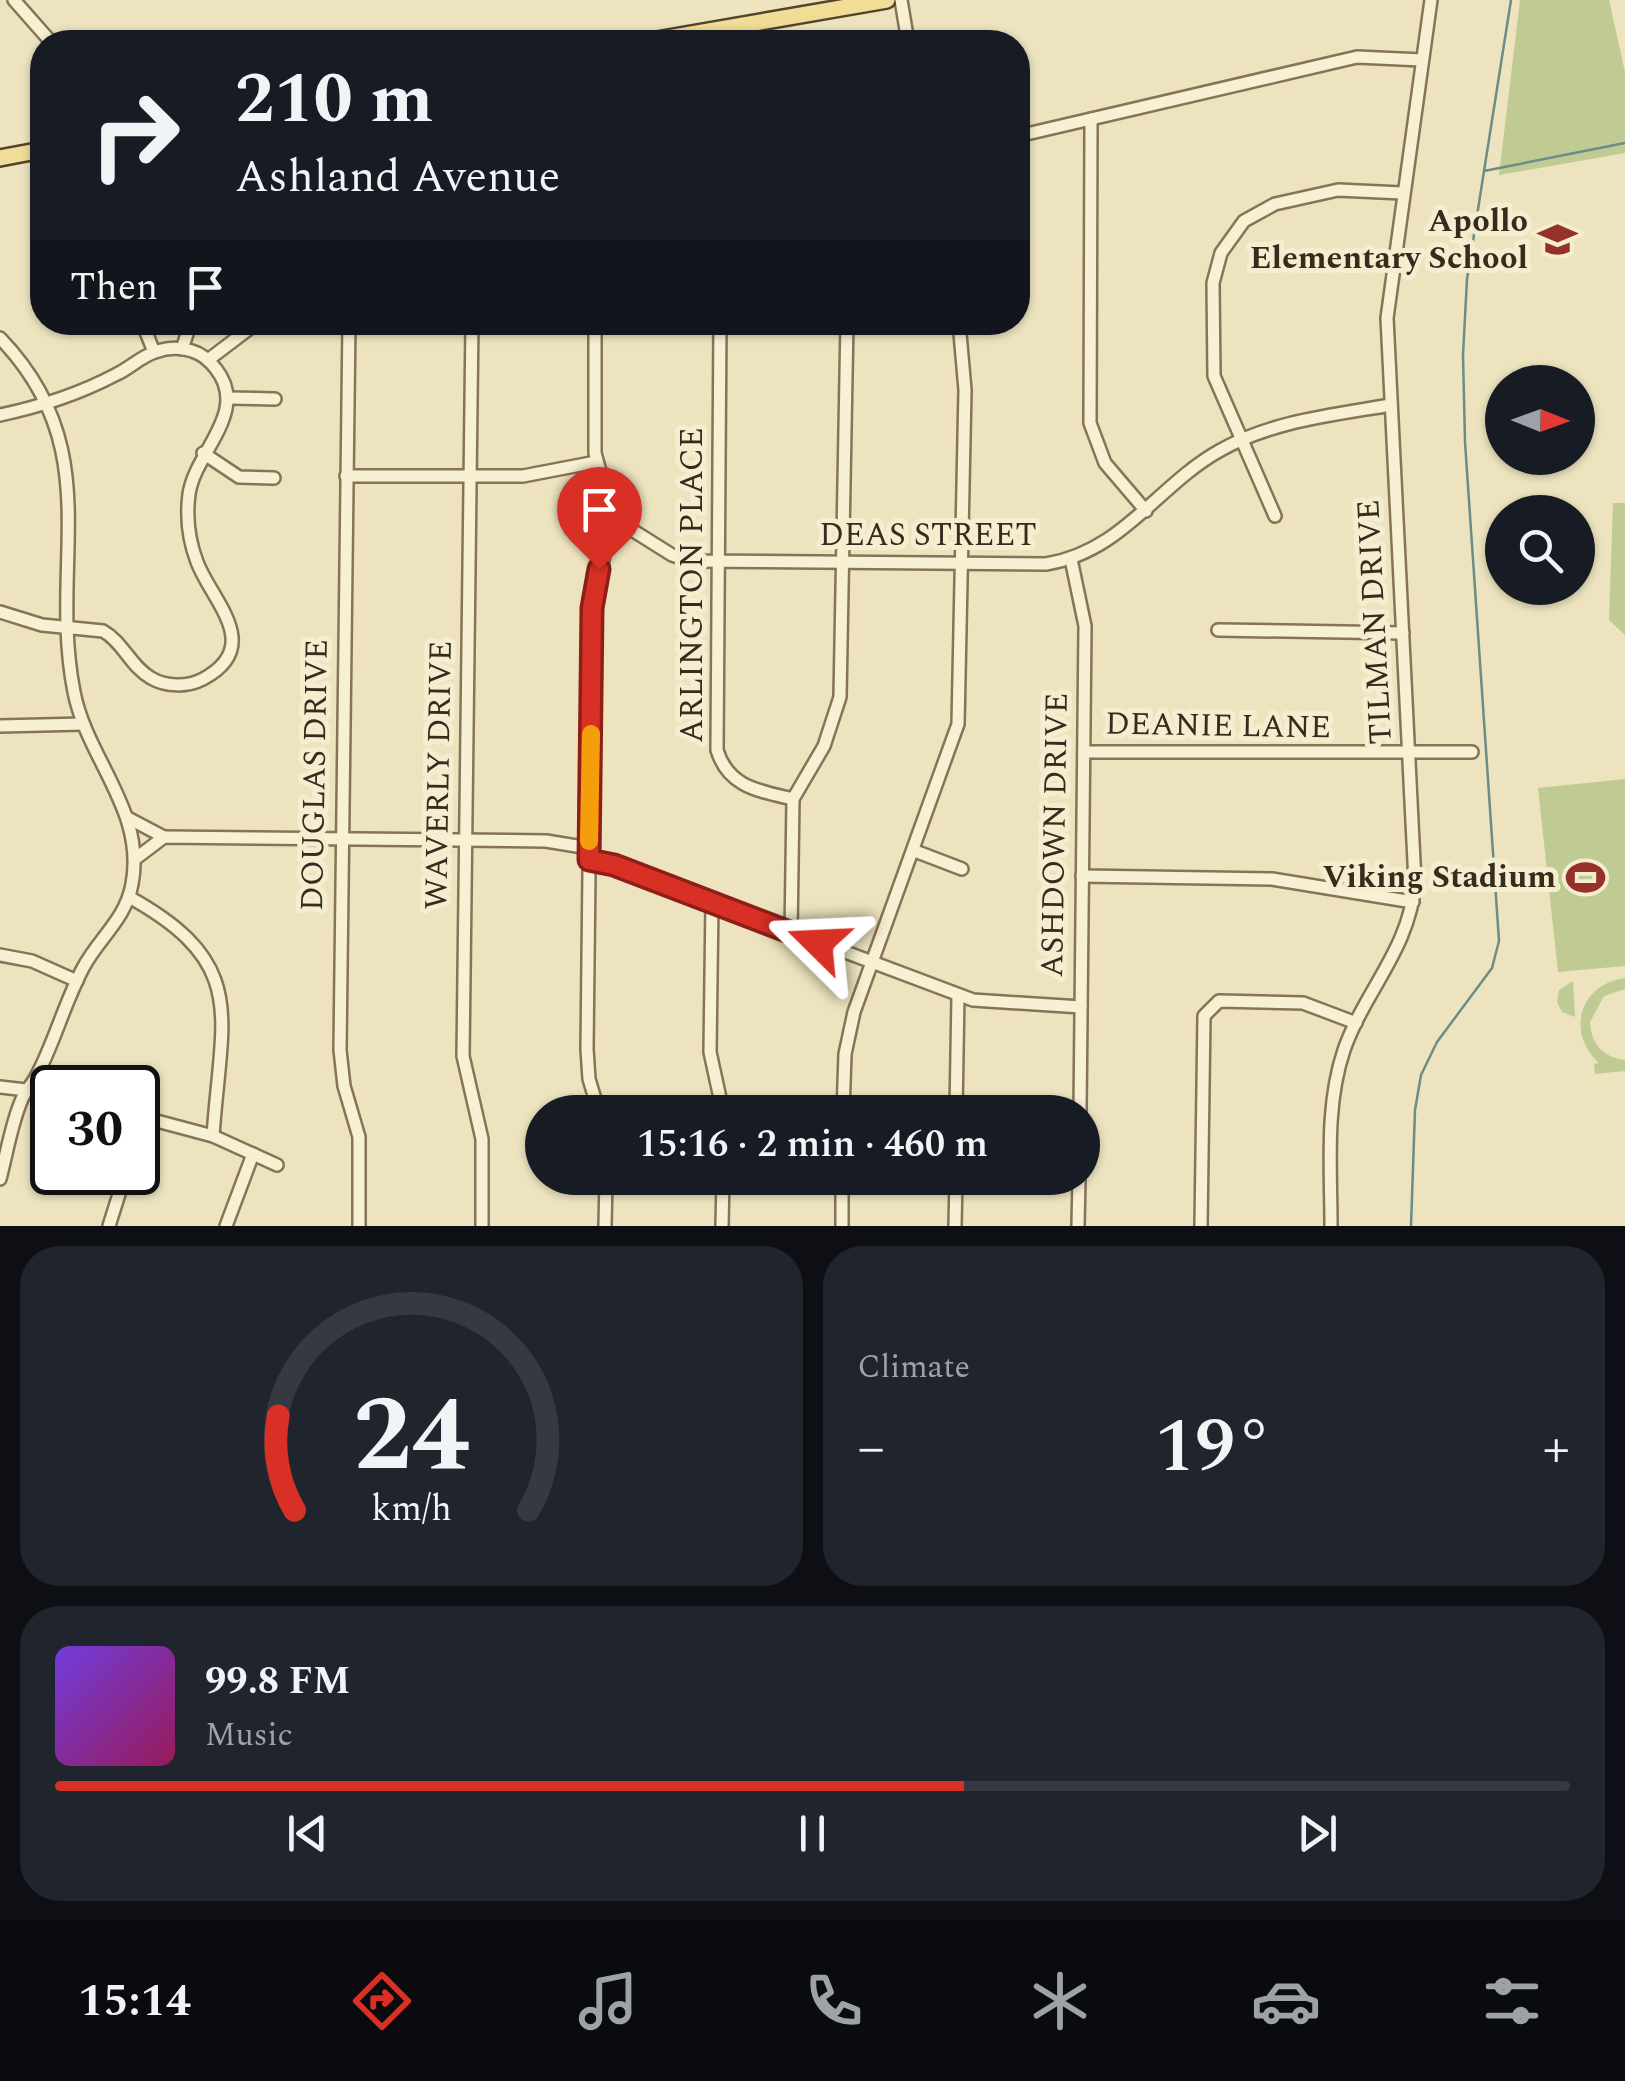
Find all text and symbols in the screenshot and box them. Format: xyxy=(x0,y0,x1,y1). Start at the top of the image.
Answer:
text: 210 m xyxy=(235,47,433,153)
icon: right xyxy=(70,70,200,200)
text: Ashland Avenue xyxy=(235,143,560,212)
place label: Apollo Elementary School xyxy=(1250,197,1528,283)
school or university icon: Apollo Elementary School xyxy=(1537,218,1579,260)
text: Then xyxy=(70,259,158,317)
icon: arrive xyxy=(178,260,233,315)
north arrow xyxy=(1485,365,1595,475)
map controls xyxy=(1485,365,1595,605)
street label: ARLINGTON PLACE xyxy=(668,427,717,743)
pin xyxy=(557,467,642,570)
icon: arrive xyxy=(572,482,627,537)
button: search xyxy=(1485,495,1595,605)
street label: TILMAN DRIVE xyxy=(1344,498,1406,746)
street label: DEAS STREET xyxy=(819,511,1037,560)
street label: DOUGLAS DRIVE xyxy=(288,638,342,912)
street label: WAVERLY DRIVE xyxy=(412,640,466,910)
street label: ASHDOWN DRIVE xyxy=(1028,692,1082,978)
street label: DEANIE LANE xyxy=(1105,700,1331,752)
place label: Viking Stadium xyxy=(1322,853,1556,902)
sports icon: Viking Stadium xyxy=(1565,856,1607,898)
position arrow xyxy=(766,891,870,995)
speed limit sign: 30 xyxy=(30,1065,160,1195)
text: 15:16 · 2 min · 460 m xyxy=(637,1116,988,1174)
text: Climate xyxy=(858,1343,970,1392)
text: 24 xyxy=(353,1358,470,1516)
text: 19° xyxy=(1155,1391,1273,1505)
text: − xyxy=(858,1407,885,1490)
text: + xyxy=(1542,1407,1570,1490)
text: km/h xyxy=(371,1482,451,1537)
text: 99.8 FM xyxy=(205,1653,350,1711)
text: Music xyxy=(205,1711,293,1760)
icon: previous xyxy=(280,1806,335,1861)
icon: pause xyxy=(785,1806,840,1861)
icon: next xyxy=(1290,1806,1345,1861)
icon: directions xyxy=(347,1966,417,2036)
icon: music xyxy=(573,1966,643,2036)
icon: phone xyxy=(799,1966,869,2036)
icon: climate xyxy=(1025,1966,1095,2036)
icon: car xyxy=(1251,1966,1321,2036)
icon: filters xyxy=(1477,1966,1547,2036)
text: 15:14 xyxy=(78,1967,191,2036)

